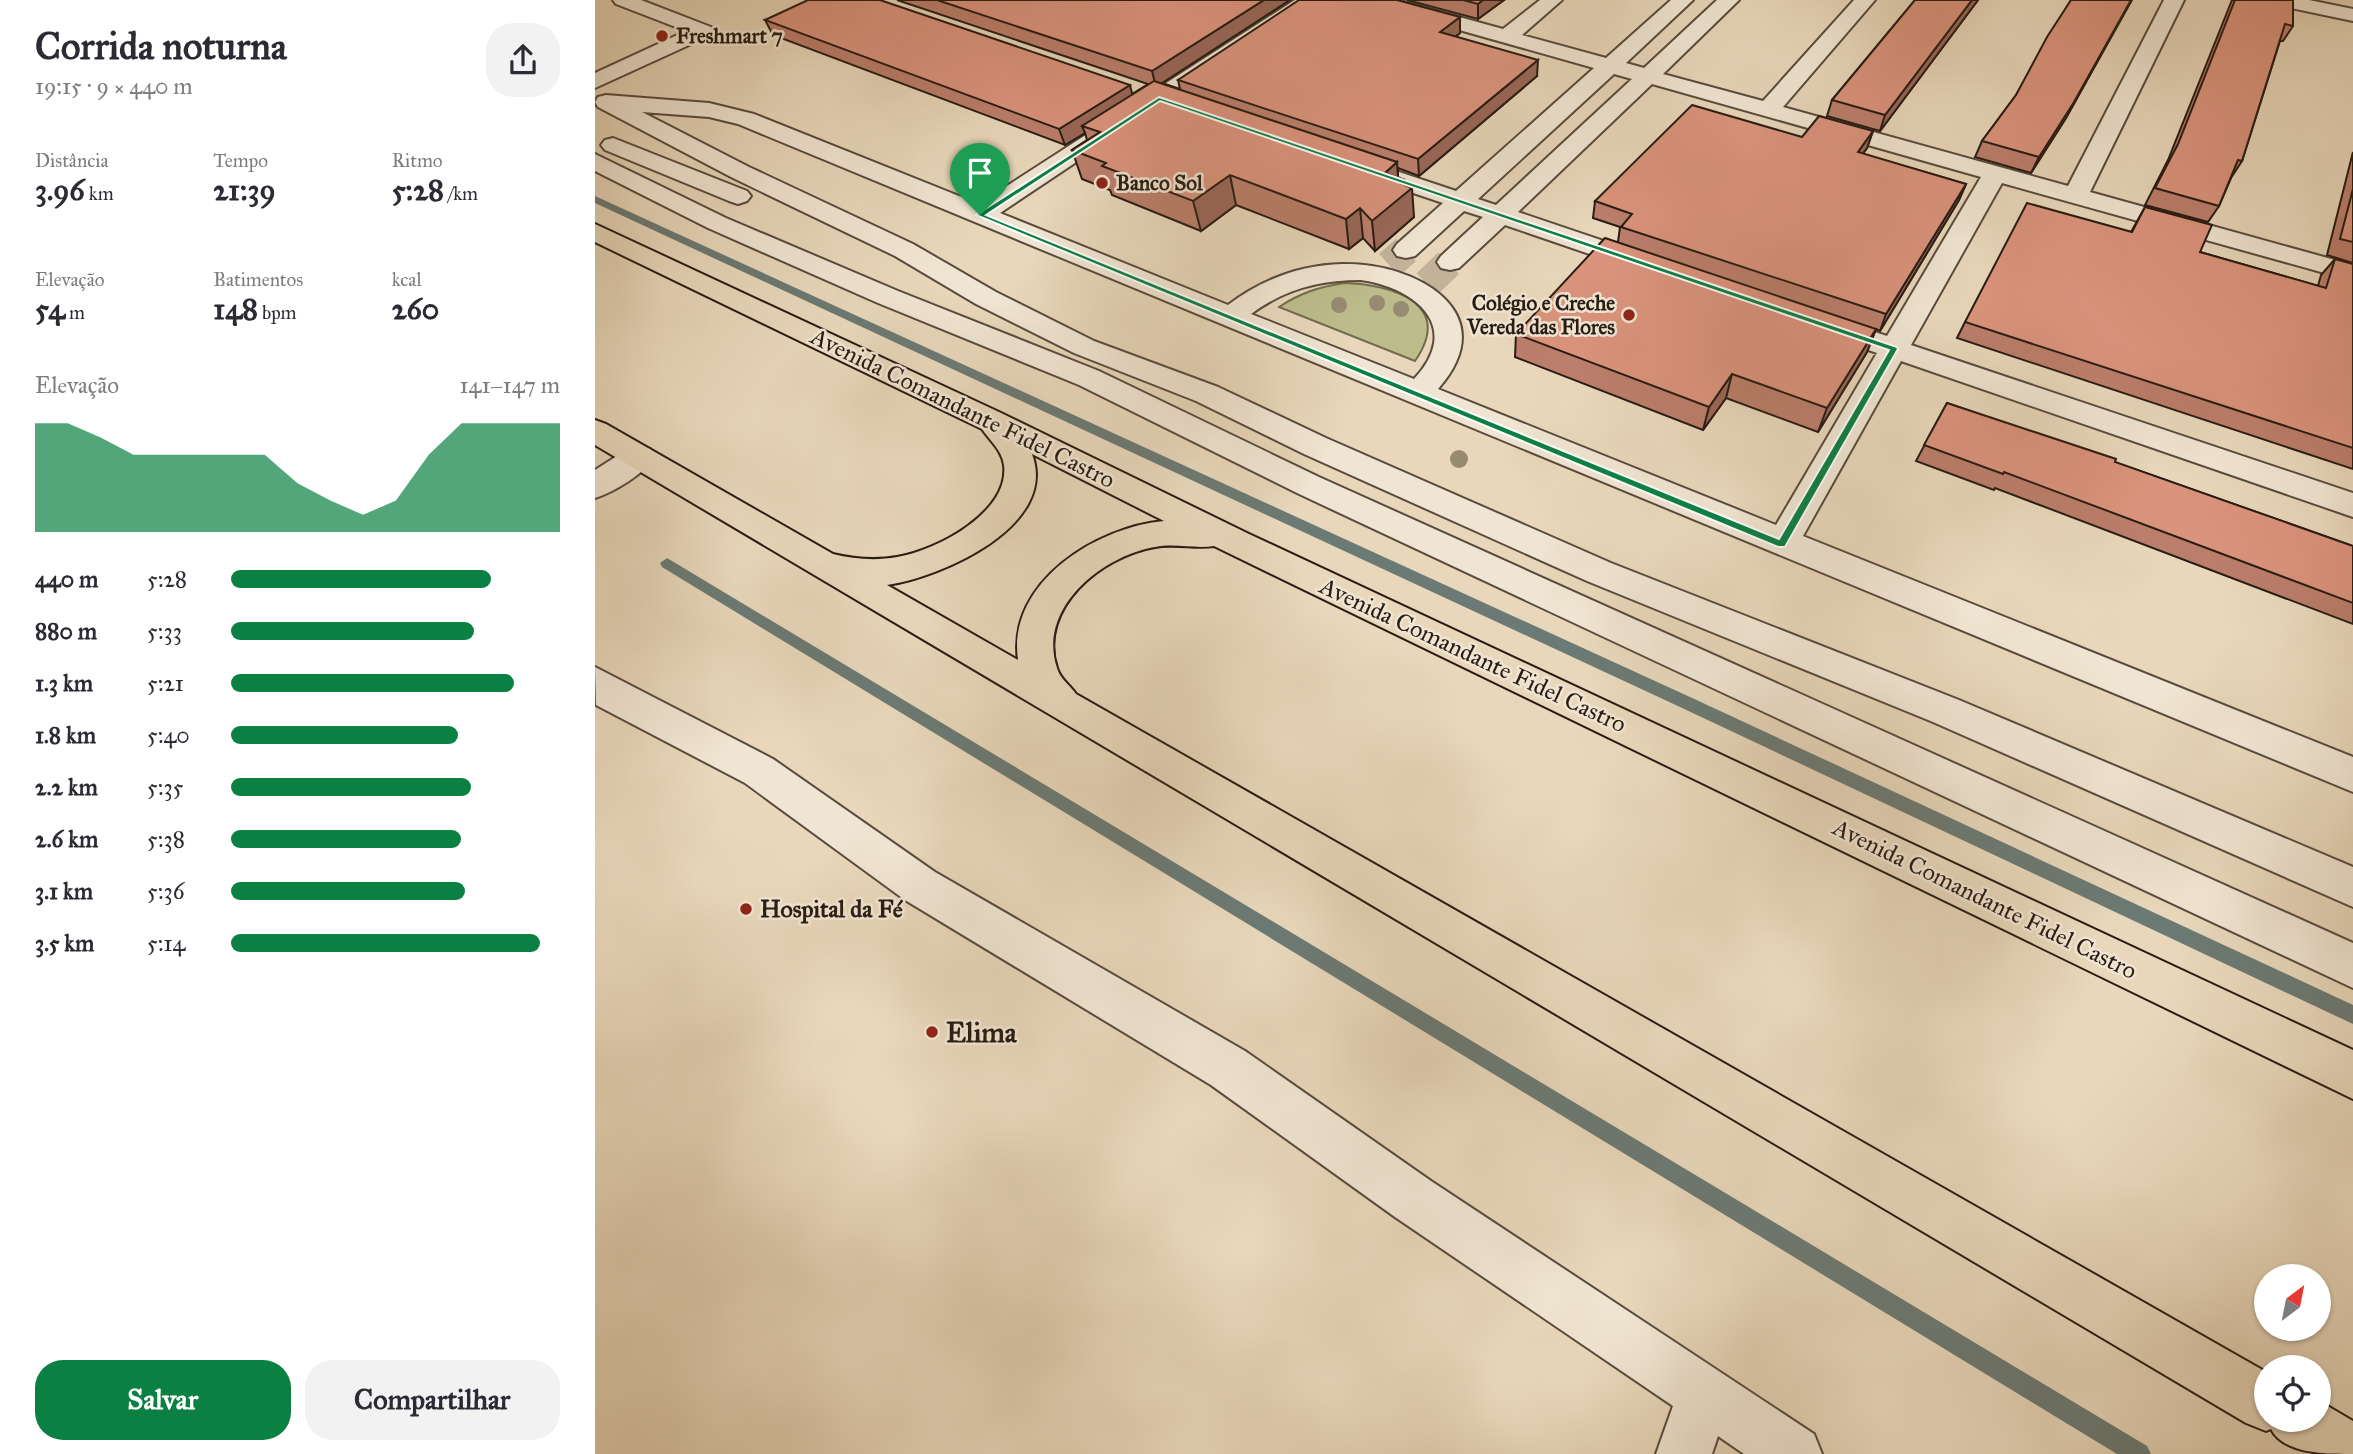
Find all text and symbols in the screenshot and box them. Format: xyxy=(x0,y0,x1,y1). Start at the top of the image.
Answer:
text: Corrida noturna xyxy=(35,23,287,69)
button: share xyxy=(486,23,560,97)
place label: Freshmart 7 xyxy=(676,23,783,49)
marker: Freshmart 7 xyxy=(654,28,670,44)
text: 19:15 · 9 × 440 m xyxy=(35,72,193,100)
pin xyxy=(950,143,1010,215)
text: Distância xyxy=(35,149,108,172)
text: Tempo xyxy=(213,149,268,172)
text: Ritmo xyxy=(392,149,443,172)
icon: arrive xyxy=(961,154,999,192)
place label: Banco Sol xyxy=(1116,170,1204,196)
text: 3.96 xyxy=(35,172,85,208)
text: 21:39 xyxy=(213,172,276,208)
text: 5:28 xyxy=(392,172,444,208)
marker: Banco Sol xyxy=(1094,175,1110,191)
text: km xyxy=(85,182,114,205)
text: /km xyxy=(444,182,478,205)
text: Elevação xyxy=(35,268,104,291)
text: Batimentos xyxy=(213,268,303,291)
text: kcal xyxy=(392,268,422,291)
place label: Colégio e Creche Vereda das Flores xyxy=(1466,290,1615,340)
text: 54 xyxy=(35,291,65,327)
text: 148 xyxy=(213,291,258,327)
text: 260 xyxy=(392,291,439,327)
text: m xyxy=(65,301,85,324)
text: bpm xyxy=(258,301,297,324)
marker: Colégio e Creche Vereda das Flores xyxy=(1621,307,1637,323)
street label: Avenida Comandante Fidel Castro xyxy=(805,321,1120,495)
text: Elevação xyxy=(35,371,119,399)
text: 141–147 m xyxy=(460,371,560,399)
text: 440 m xyxy=(35,565,98,593)
text: 5:28 xyxy=(147,565,187,593)
street label: Avenida Comandante Fidel Castro xyxy=(1314,570,1631,739)
text: 880 m xyxy=(35,617,97,645)
text: 5:33 xyxy=(147,617,182,645)
text: 1.3 km xyxy=(35,669,93,697)
text: 5:21 xyxy=(147,669,184,697)
text: 1.8 km xyxy=(35,721,96,749)
text: 5:40 xyxy=(147,721,190,749)
text: 2.2 km xyxy=(35,773,98,801)
text: 5:35 xyxy=(147,773,183,801)
street label: Avenida Comandante Fidel Castro xyxy=(1827,812,2142,986)
text: 2.6 km xyxy=(35,825,98,853)
text: 5:38 xyxy=(147,825,185,853)
text: 3.1 km xyxy=(35,877,93,905)
text: 5:36 xyxy=(147,877,184,905)
place label: Hospital da Fé xyxy=(760,894,904,924)
marker: Hospital da Fé xyxy=(738,901,754,917)
text: 3.5 km xyxy=(35,929,94,957)
text: 5:14 xyxy=(147,929,185,957)
place label: Elima xyxy=(946,1015,1018,1050)
marker: Elima xyxy=(924,1024,940,1040)
north arrow xyxy=(2254,1264,2331,1340)
map controls xyxy=(2254,1264,2331,1432)
button: locate xyxy=(2254,1355,2331,1432)
button: Salvar xyxy=(35,1360,291,1440)
button: Compartilhar xyxy=(305,1360,560,1440)

